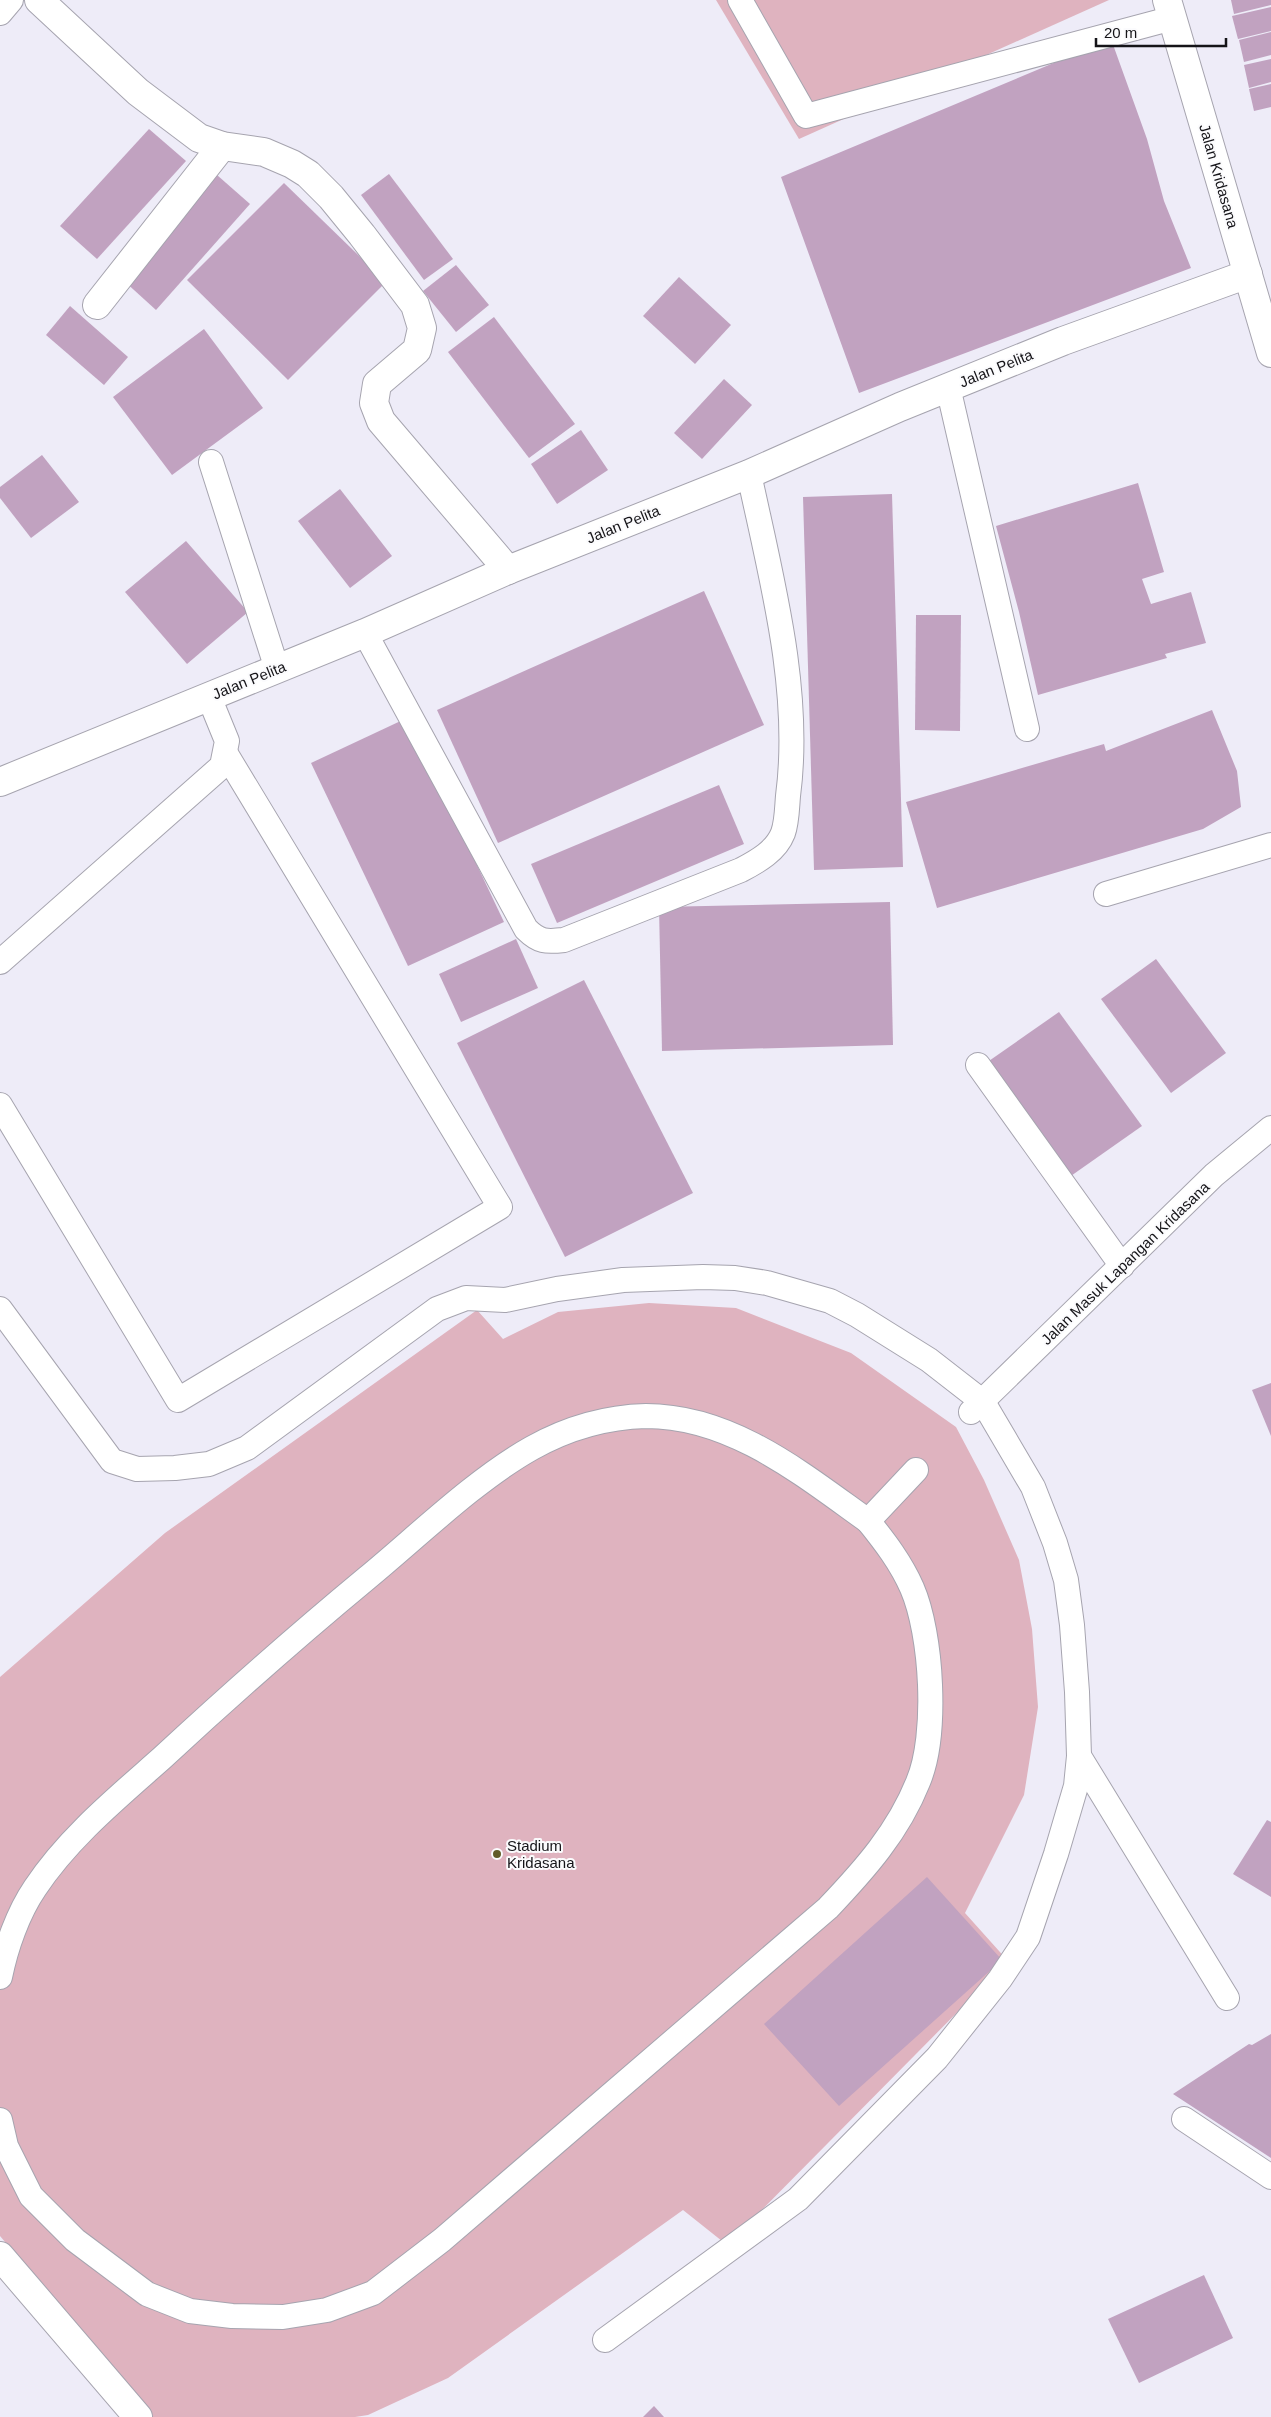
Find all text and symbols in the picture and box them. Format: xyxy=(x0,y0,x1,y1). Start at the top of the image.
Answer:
scale bar xyxy=(1096,15,1226,47)
text: 20 m xyxy=(1104,24,1137,41)
street label: Jalan Kridasana xyxy=(1196,122,1242,231)
street label: Jalan Pelita xyxy=(957,345,1036,390)
street label: Jalan Pelita xyxy=(584,501,663,546)
street label: Jalan Pelita xyxy=(210,657,289,702)
street label: Jalan Masuk Lapangan Kridasana xyxy=(1038,1178,1213,1348)
place label: Stadium Kridasana xyxy=(507,1837,575,1871)
marker: Stadium Kridasana xyxy=(491,1848,503,1860)

